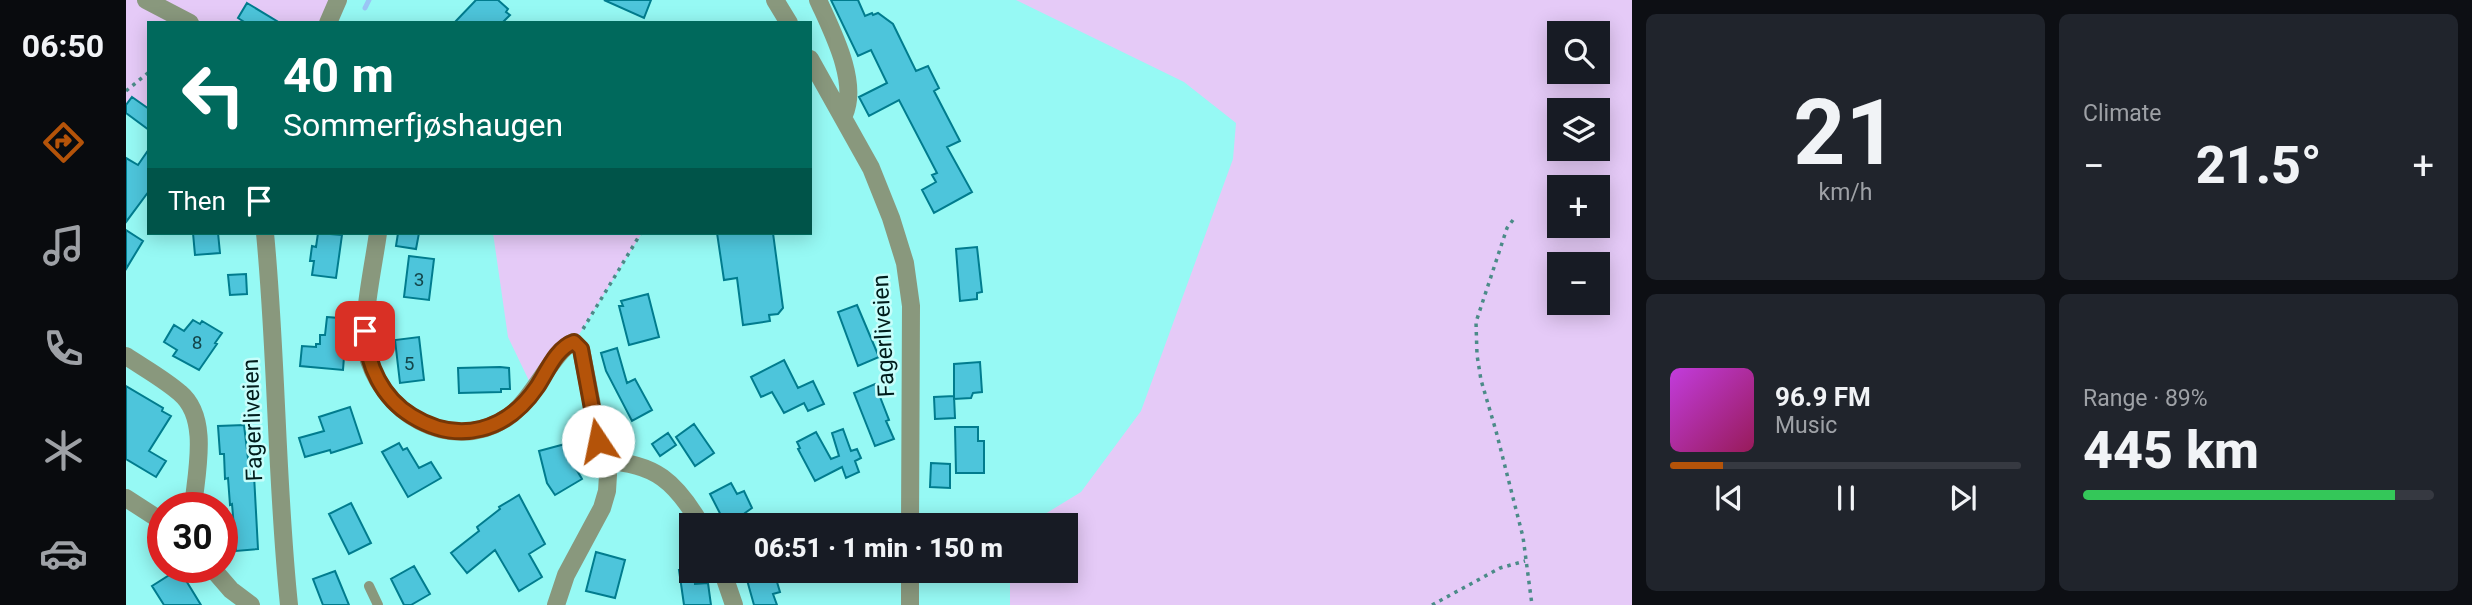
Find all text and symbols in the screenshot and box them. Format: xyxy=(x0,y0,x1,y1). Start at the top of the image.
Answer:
map controls xyxy=(1547,21,1610,315)
button: search xyxy=(1547,21,1610,84)
text: 06:50 xyxy=(22,27,104,65)
text: 40 m xyxy=(283,47,394,104)
icon: left xyxy=(168,49,259,140)
text: 21 xyxy=(1793,80,1898,186)
button: layers xyxy=(1547,98,1610,161)
text: Climate xyxy=(2083,100,2162,127)
text: Sommerfjøshaugen xyxy=(283,106,563,144)
icon: directions xyxy=(39,118,88,167)
text: 21.5° xyxy=(2196,135,2322,196)
text: − xyxy=(2083,144,2105,188)
text: + xyxy=(2412,144,2434,188)
button: + xyxy=(1547,175,1610,238)
text: km/h xyxy=(1819,179,1873,206)
icon: arrive xyxy=(240,182,278,220)
text: Then xyxy=(168,186,226,216)
icon: music xyxy=(39,221,88,270)
button: − xyxy=(1547,252,1610,315)
house number: 3 xyxy=(414,268,424,291)
street label: Fagerliveien xyxy=(867,274,900,398)
pin xyxy=(335,301,395,361)
icon: arrive xyxy=(346,312,384,350)
icon: phone xyxy=(39,324,88,373)
house number: 8 xyxy=(192,331,202,354)
house number: 5 xyxy=(404,352,414,375)
street label: Fagerliveien xyxy=(237,358,268,482)
text: 96.9 FM xyxy=(1775,382,1871,412)
text: Range · 89% xyxy=(2083,385,2208,412)
position arrow xyxy=(561,404,635,478)
text: Music xyxy=(1775,412,1837,439)
text: 445 km xyxy=(2083,420,2259,481)
icon: climate xyxy=(39,426,88,475)
icon: previous xyxy=(1710,479,1748,517)
icon: pause xyxy=(1827,479,1865,517)
icon: next xyxy=(1944,479,1982,517)
speed limit sign: 30 xyxy=(147,492,238,583)
icon: car xyxy=(39,529,88,578)
text: 06:51 · 1 min · 150 m xyxy=(754,533,1003,563)

